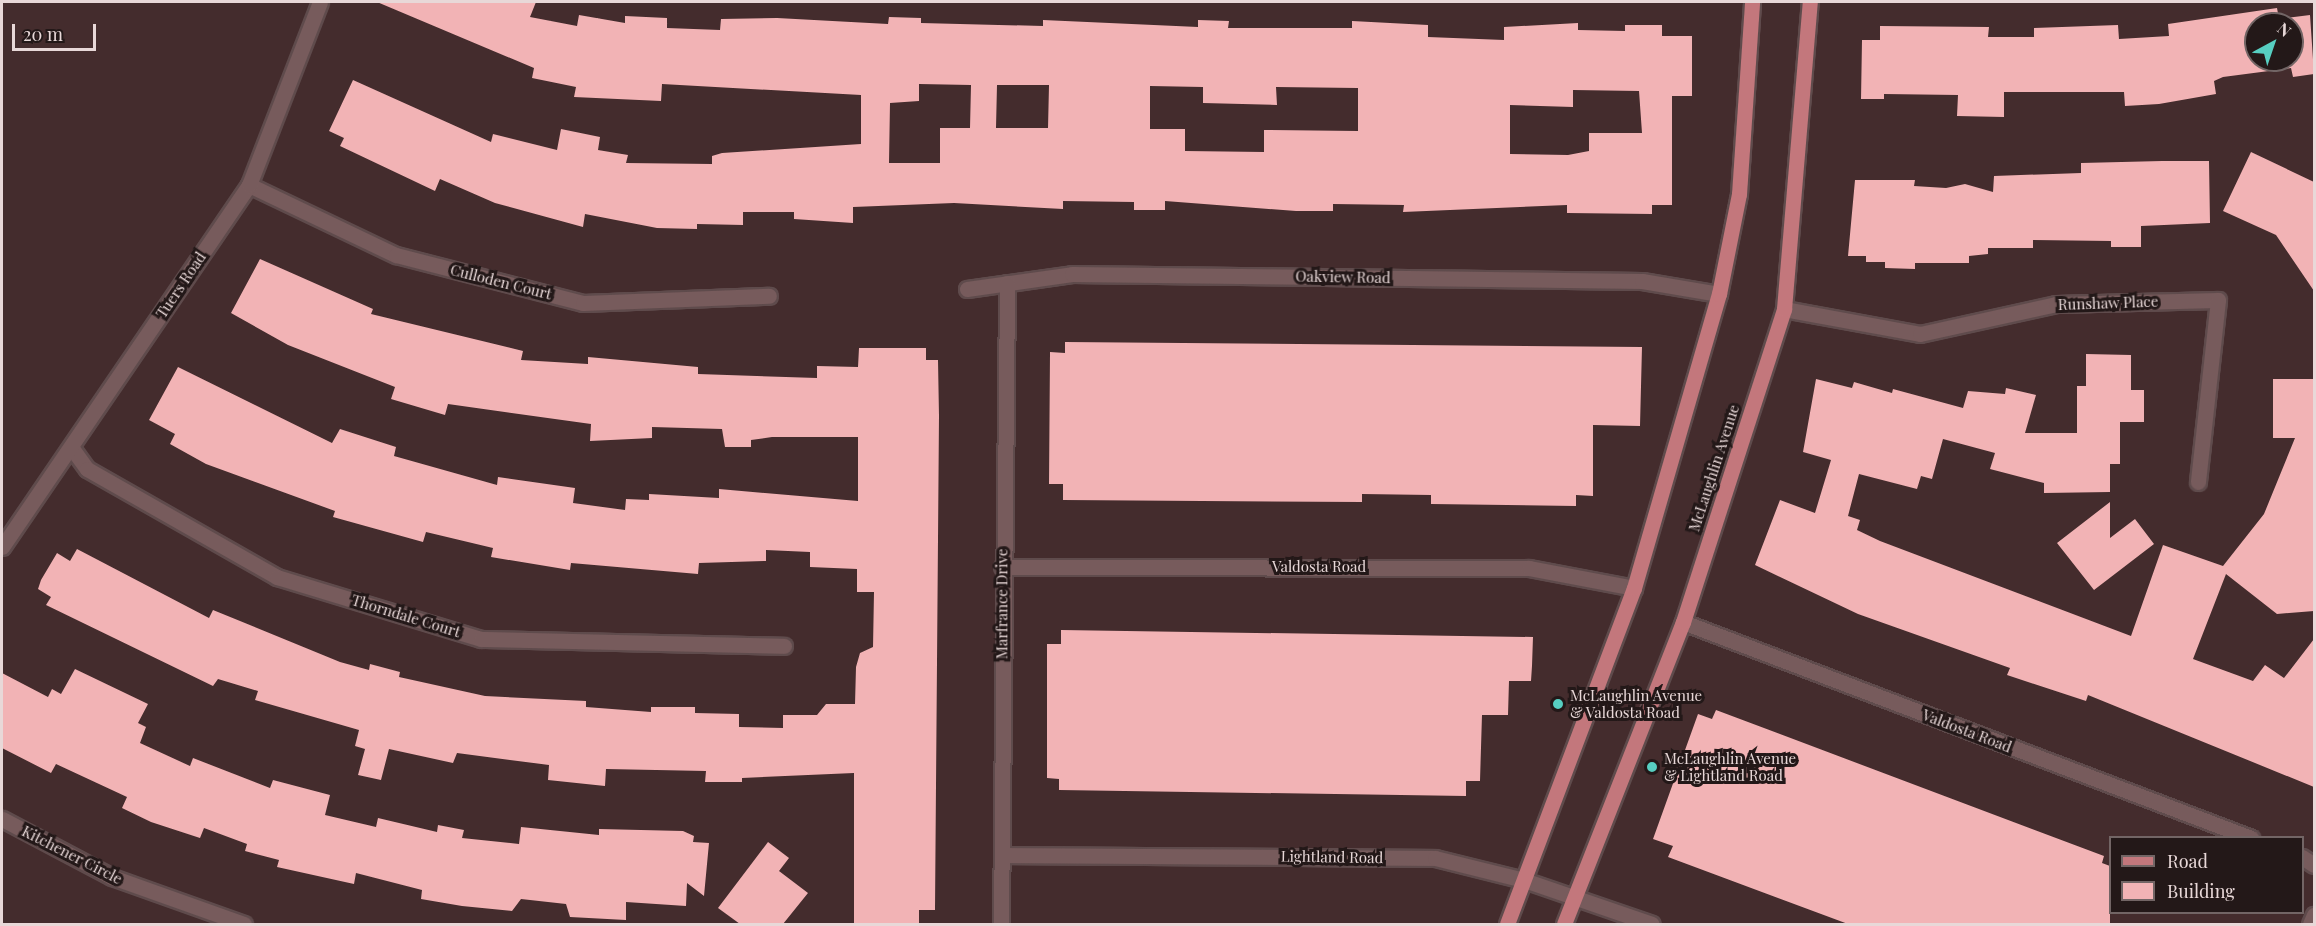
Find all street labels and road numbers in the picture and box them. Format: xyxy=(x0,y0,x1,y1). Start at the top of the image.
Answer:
street label: Tuers Road xyxy=(152,249,210,321)
street label: Culloden Court xyxy=(448,261,554,303)
street label: Oakview Road xyxy=(1295,267,1391,287)
street label: Runshaw Place xyxy=(2057,292,2159,314)
street label: McLaughlin Avenue xyxy=(1685,402,1743,534)
street label: Marfrance Drive xyxy=(993,549,1011,659)
street label: Valdosta Road xyxy=(1272,558,1366,576)
street label: Thorndale Court xyxy=(349,591,463,641)
street label: Valdosta Road xyxy=(1920,706,2014,756)
street label: Kitchener Circle xyxy=(19,822,125,888)
street label: Lightland Road xyxy=(1281,847,1383,867)

